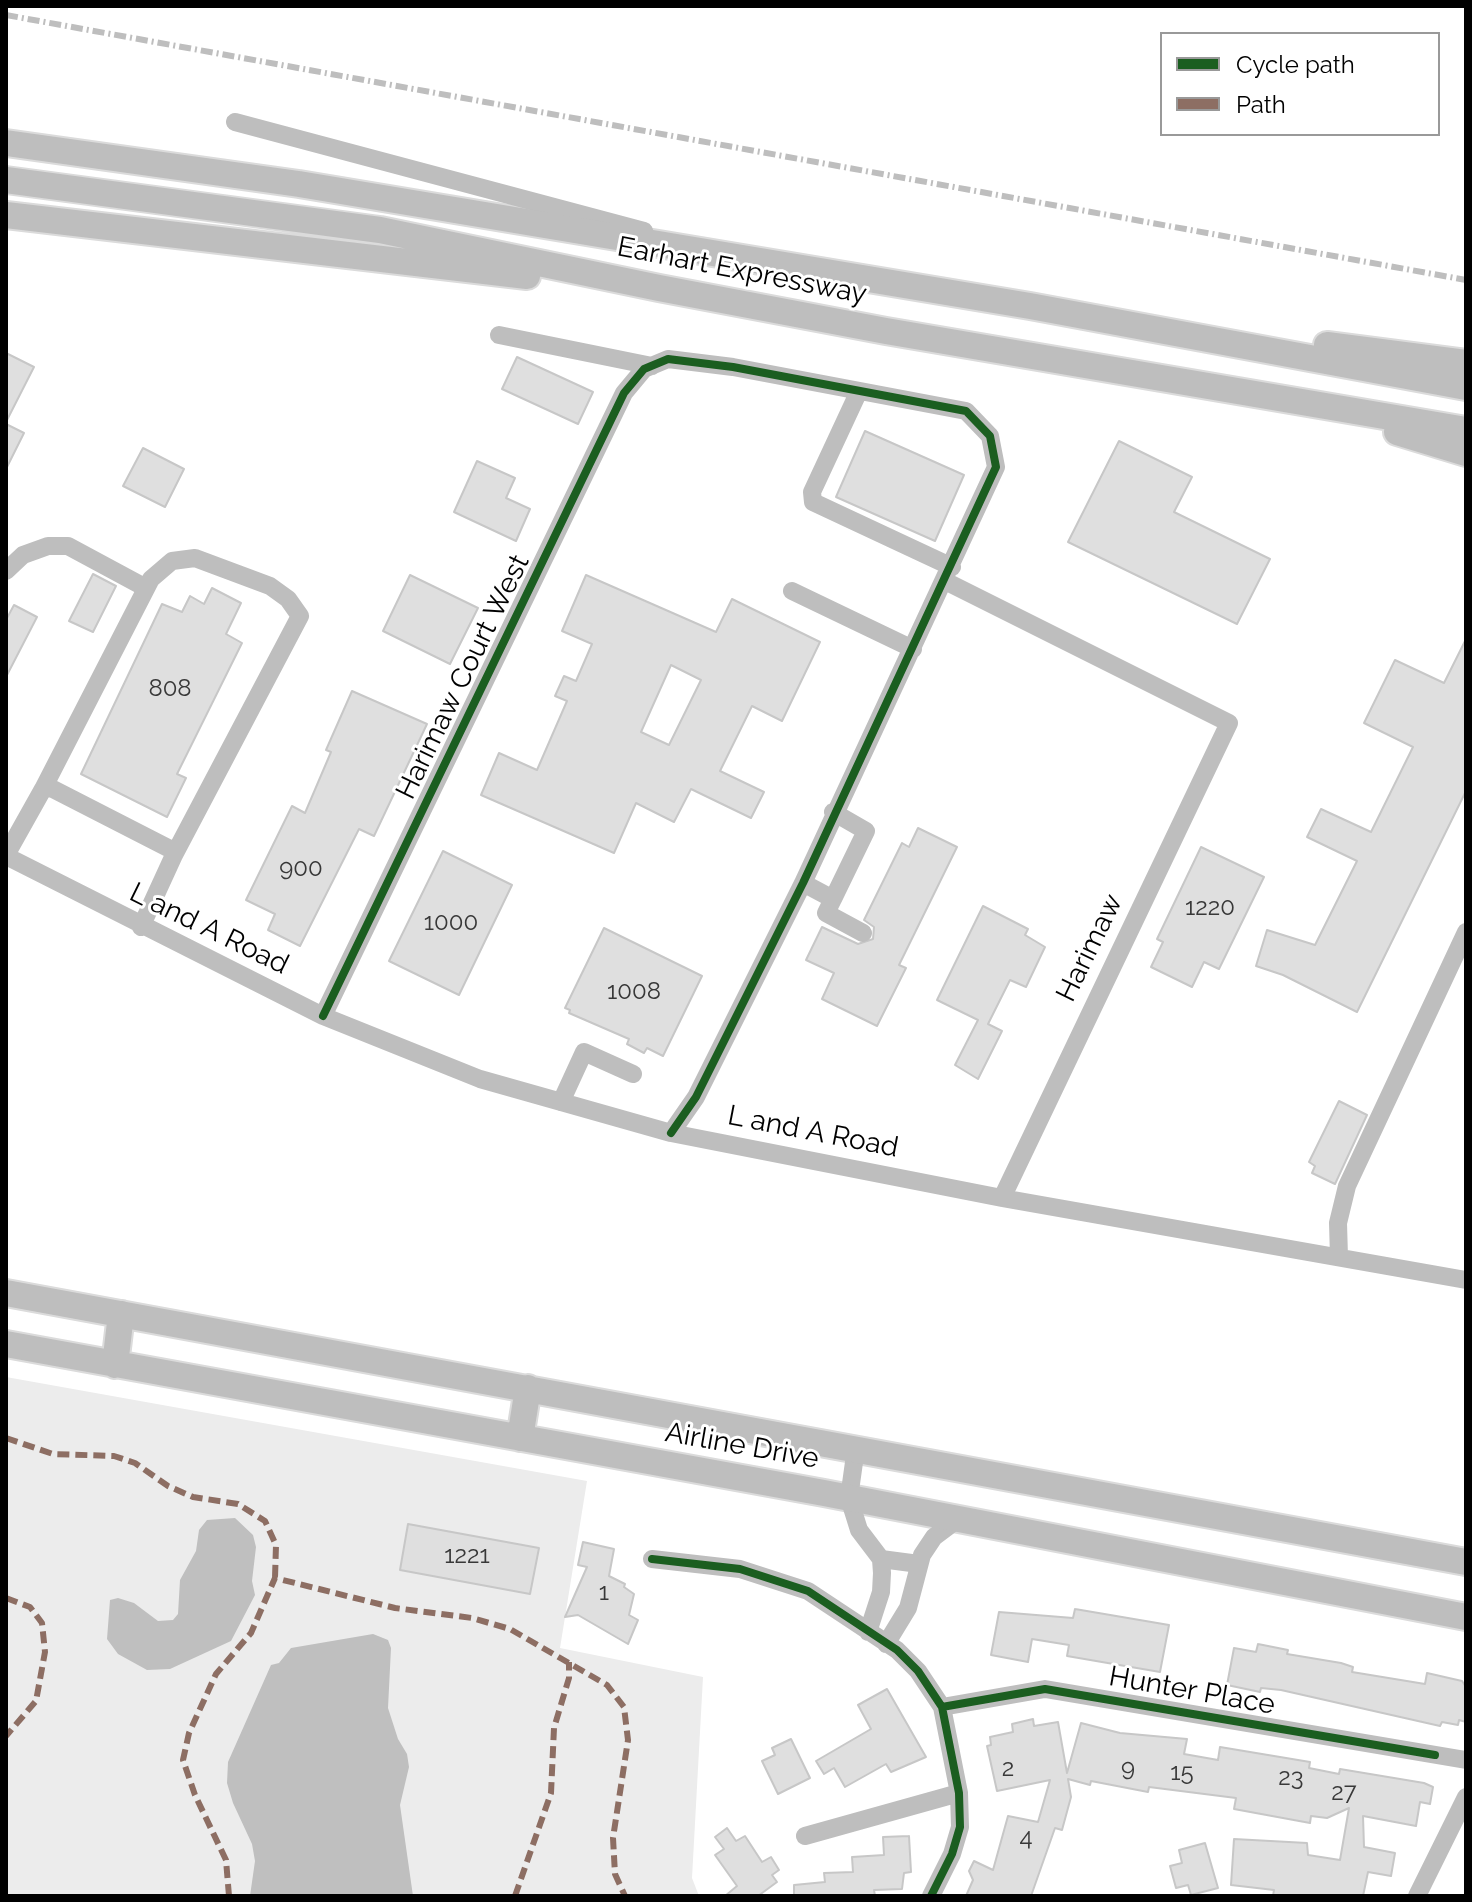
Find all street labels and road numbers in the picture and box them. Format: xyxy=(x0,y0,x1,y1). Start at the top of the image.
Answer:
street label: Earhart Expressway xyxy=(614,230,870,312)
street label: Harimaw Court West xyxy=(389,549,537,805)
street label: L and A Road xyxy=(124,876,294,982)
street label: Harimaw xyxy=(1050,889,1130,1007)
street label: L and A Road xyxy=(725,1099,901,1165)
street label: Airline Drive xyxy=(663,1416,821,1476)
street label: Hunter Place xyxy=(1106,1660,1278,1722)

